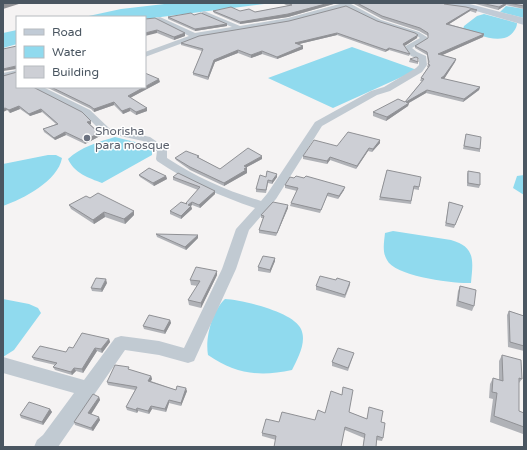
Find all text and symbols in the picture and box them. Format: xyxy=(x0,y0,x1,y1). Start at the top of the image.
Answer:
legend xyxy=(16,16,146,88)
text: Road xyxy=(52,25,82,39)
text: Water xyxy=(52,45,87,59)
text: Building xyxy=(52,65,99,79)
place label: Shorisha para mosque xyxy=(95,124,170,152)
marker: Shorisha para mosque xyxy=(82,133,92,143)

